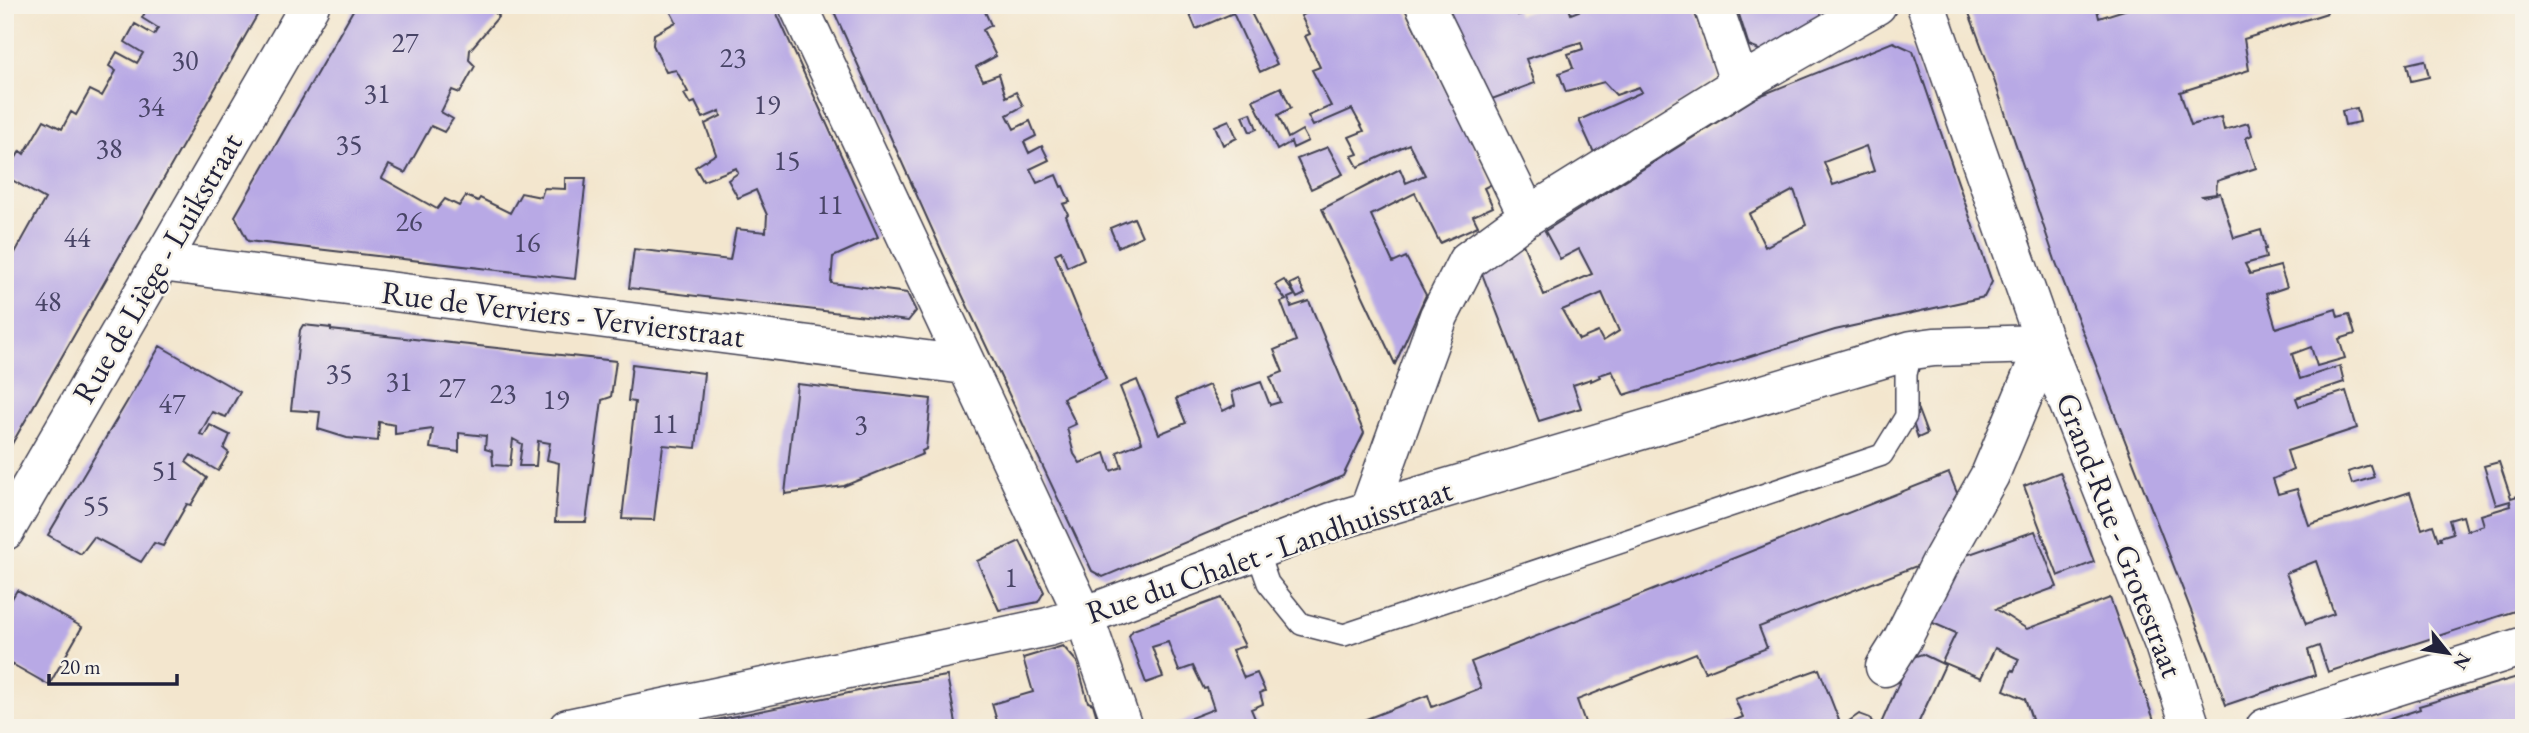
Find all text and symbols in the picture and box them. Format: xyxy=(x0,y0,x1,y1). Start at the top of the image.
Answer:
house number: 27 xyxy=(392,24,419,60)
house number: 23 xyxy=(720,39,746,75)
house number: 30 xyxy=(172,42,198,78)
house number: 31 xyxy=(364,75,390,111)
house number: 19 xyxy=(754,86,780,122)
house number: 34 xyxy=(138,88,165,124)
street label: Rue de Liège - Luikstraat xyxy=(62,125,252,411)
house number: 35 xyxy=(336,126,362,162)
house number: 38 xyxy=(96,130,122,166)
house number: 15 xyxy=(774,142,800,178)
house number: 11 xyxy=(817,186,843,222)
house number: 26 xyxy=(396,203,422,239)
house number: 44 xyxy=(64,219,91,255)
house number: 16 xyxy=(514,224,540,260)
street label: Rue de Verviers - Vervierstraat xyxy=(379,271,747,357)
house number: 48 xyxy=(35,283,61,319)
house number: 35 xyxy=(326,355,352,391)
house number: 31 xyxy=(386,363,412,399)
house number: 27 xyxy=(439,369,466,405)
house number: 23 xyxy=(490,375,516,411)
house number: 19 xyxy=(543,381,569,417)
house number: 47 xyxy=(159,385,186,421)
street label: Grand-Rue - Grotestraat xyxy=(2046,387,2194,683)
house number: 11 xyxy=(652,405,678,441)
house number: 3 xyxy=(854,406,868,442)
house number: 51 xyxy=(152,452,178,488)
street label: Rue du Chalet - Landhuisstraat xyxy=(1080,469,1458,633)
house number: 55 xyxy=(83,487,109,523)
house number: 1 xyxy=(1004,559,1018,595)
north arrow xyxy=(2414,618,2484,688)
scale bar xyxy=(49,642,177,686)
text: N xyxy=(2447,648,2477,675)
text: 20 m xyxy=(60,653,101,680)

